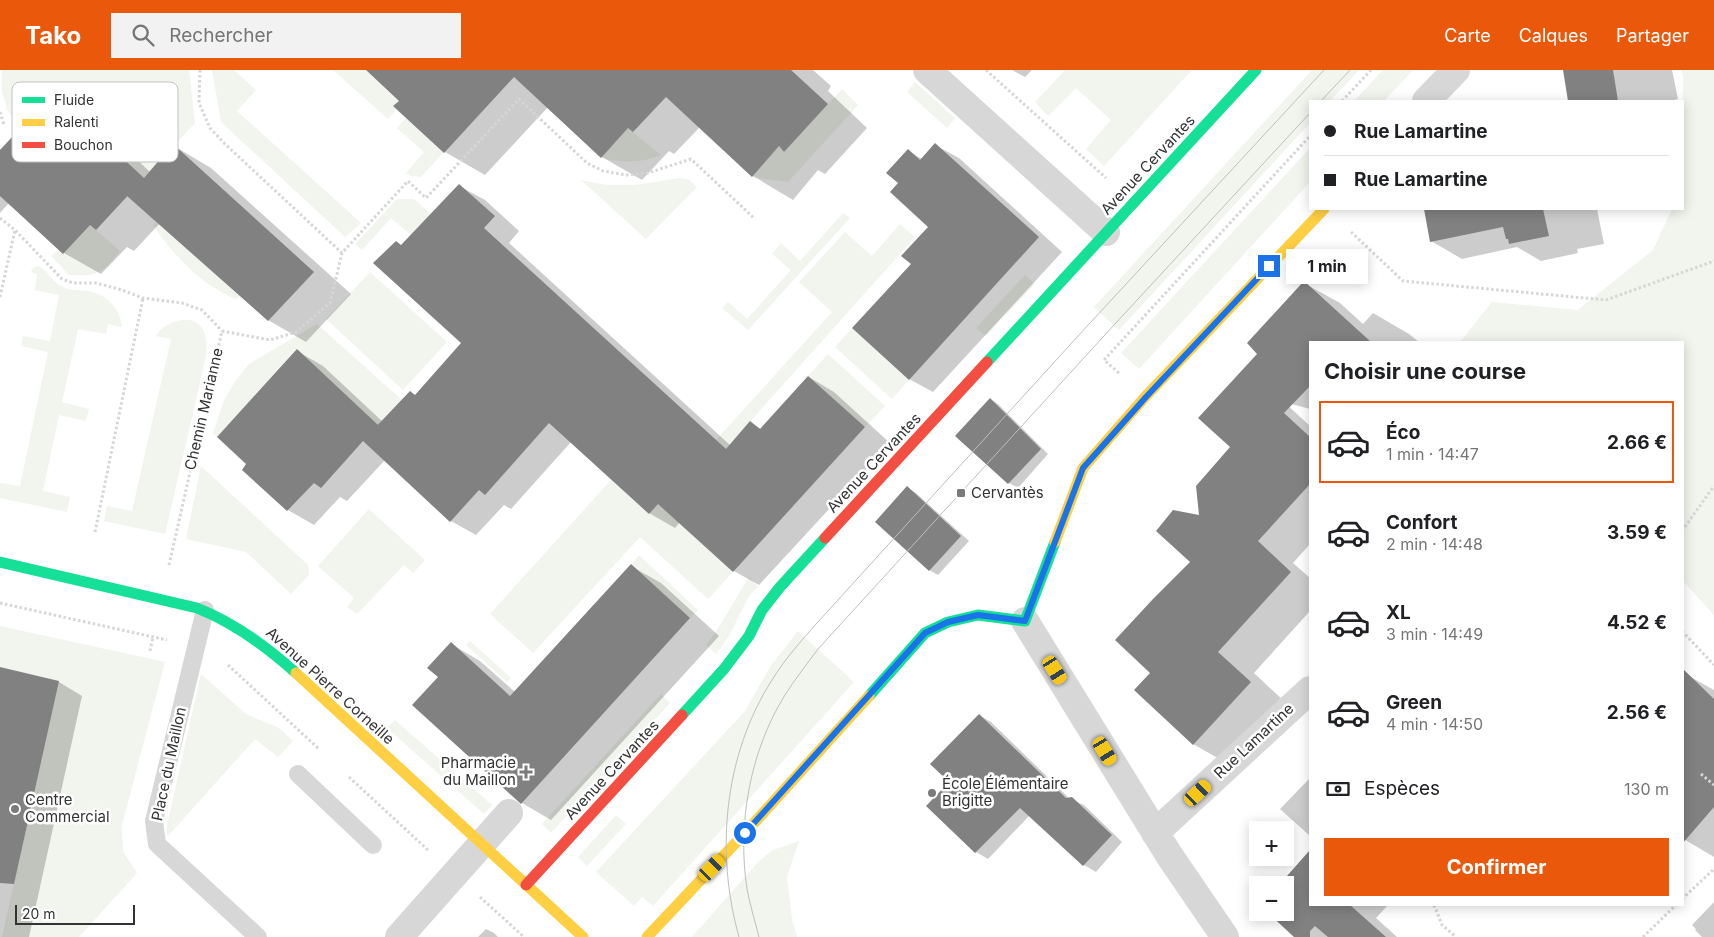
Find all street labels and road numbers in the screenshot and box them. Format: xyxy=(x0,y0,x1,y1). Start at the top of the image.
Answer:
street label: Avenue Cervantes xyxy=(1097,111,1199,219)
street label: Chemin Marianne xyxy=(180,346,227,472)
street label: Avenue Cervantes xyxy=(823,409,925,517)
street label: Avenue Pierre Corneille xyxy=(262,623,398,748)
street label: Rue Lamartine xyxy=(1210,699,1297,782)
street label: Place du Maillon xyxy=(147,705,190,823)
street label: Avenue Cervantes xyxy=(561,716,663,824)

